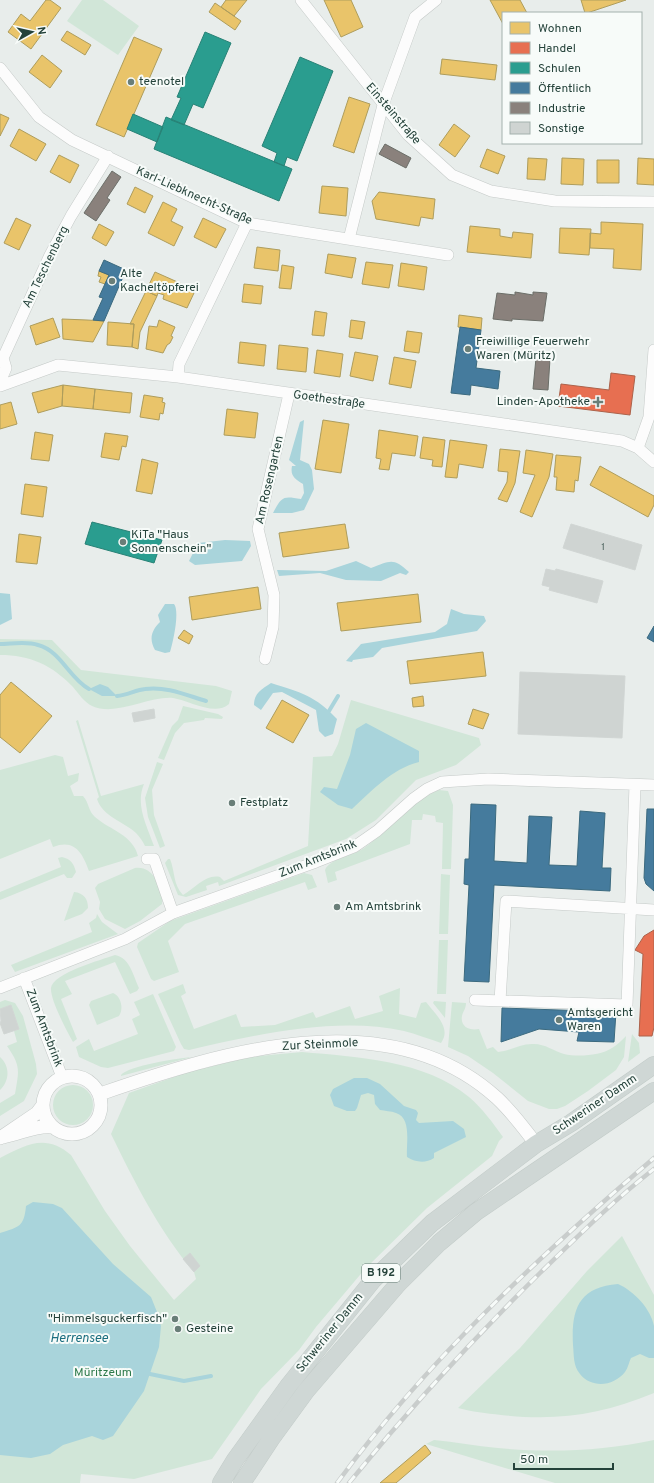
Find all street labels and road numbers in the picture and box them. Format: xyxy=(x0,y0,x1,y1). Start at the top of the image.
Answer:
street label: Einsteinstraße xyxy=(362,80,424,148)
street label: Karl-Liebknecht-Straße xyxy=(133,163,255,229)
street label: Am Teschenberg xyxy=(19,223,73,311)
street label: Goethestraße xyxy=(292,387,366,413)
street label: Am Rosengarten xyxy=(252,434,288,526)
street label: Zum Amtsbrink xyxy=(277,836,359,882)
street label: Zum Amtsbrink xyxy=(22,987,66,1069)
street label: Zur Steinmole xyxy=(281,1035,359,1055)
street label: Schweriner Damm xyxy=(550,1071,640,1139)
road number: B 192 xyxy=(362,1264,400,1282)
street label: Schweriner Damm xyxy=(293,1290,367,1376)

